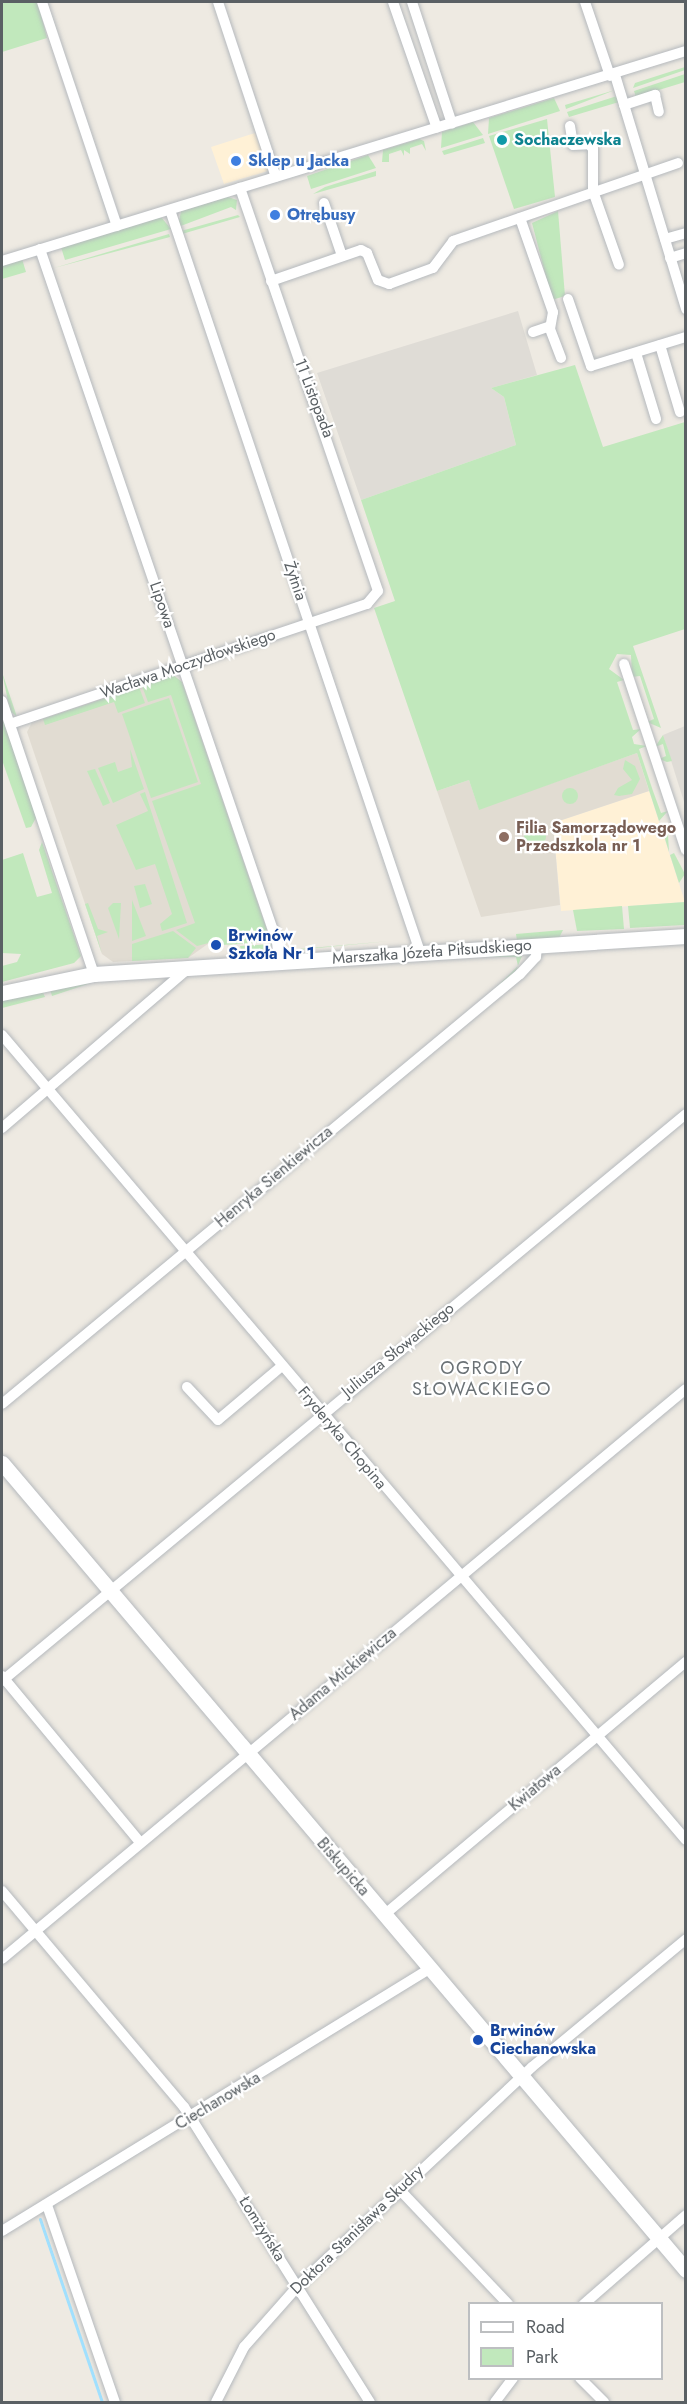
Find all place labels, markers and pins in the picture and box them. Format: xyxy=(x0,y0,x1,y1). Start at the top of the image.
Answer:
place label: Sochaczewska xyxy=(514,130,621,150)
marker: Sochaczewska xyxy=(495,133,509,147)
place label: Sklep u Jacka xyxy=(248,151,349,171)
marker: Sklep u Jacka xyxy=(229,154,243,168)
place label: Otrębusy xyxy=(287,205,355,225)
marker: Otrębusy xyxy=(268,208,282,222)
place label: Filia Samorządowego Przedszkola nr 1 xyxy=(516,818,676,856)
marker: Filia Samorządowego Przedszkola nr 1 xyxy=(497,830,511,844)
place label: Brwinów Szkoła Nr 1 xyxy=(228,926,315,964)
marker: Brwinów Szkoła Nr 1 xyxy=(209,938,223,952)
place label: Brwinów Ciechanowska xyxy=(490,2021,596,2059)
marker: Brwinów Ciechanowska xyxy=(471,2033,485,2047)

